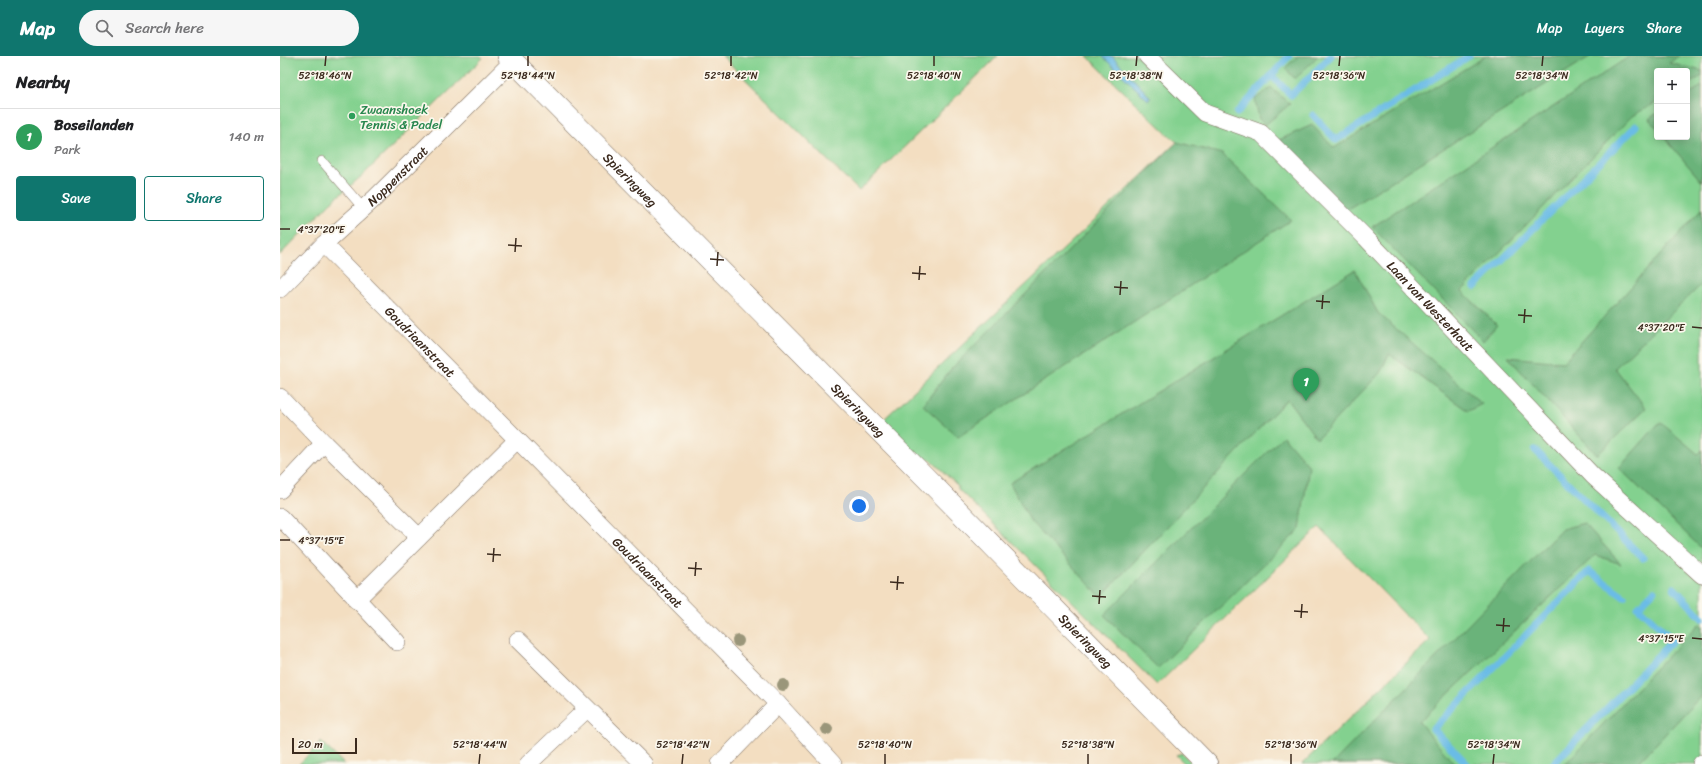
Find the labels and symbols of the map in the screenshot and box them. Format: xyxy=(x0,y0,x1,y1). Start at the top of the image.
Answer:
text: 52°18'46"N xyxy=(298,67,352,85)
text: 52°18'44"N xyxy=(501,67,555,85)
text: 52°18'42"N xyxy=(704,67,758,85)
text: 52°18'40"N xyxy=(907,67,961,85)
text: 52°18'38"N xyxy=(1110,67,1162,85)
text: 52°18'36"N xyxy=(1313,67,1365,85)
text: 52°18'34"N xyxy=(1515,67,1569,85)
place label: Zwaanshoek Tennis & Padel xyxy=(360,98,443,136)
marker: Zwaanshoek Tennis & Padel xyxy=(347,111,357,121)
street label: Noppenstraat xyxy=(361,140,434,212)
street label: Spieringweg xyxy=(598,147,664,213)
text: 4°37'20"E xyxy=(297,221,346,239)
street label: Laan van Westerhout xyxy=(1381,255,1480,357)
street label: Goudriaanstraat xyxy=(379,300,461,383)
text: 4°37'20"E xyxy=(1637,319,1686,337)
pin: 1 xyxy=(1293,368,1319,401)
street label: Spieringweg xyxy=(826,377,892,443)
your location xyxy=(849,496,869,516)
street label: Goudriaanstraat xyxy=(607,531,689,614)
text: 4°37'15"E xyxy=(298,532,345,550)
street label: Spieringweg xyxy=(1053,608,1119,674)
text: 4°37'15"E xyxy=(1638,630,1685,648)
scale bar xyxy=(292,736,357,755)
text: 52°18'44"N xyxy=(453,736,507,754)
text: 52°18'42"N xyxy=(656,736,710,754)
text: 52°18'40"N xyxy=(858,736,912,754)
text: 52°18'38"N xyxy=(1062,736,1114,754)
text: 52°18'36"N xyxy=(1265,736,1317,754)
text: 52°18'34"N xyxy=(1467,736,1521,754)

